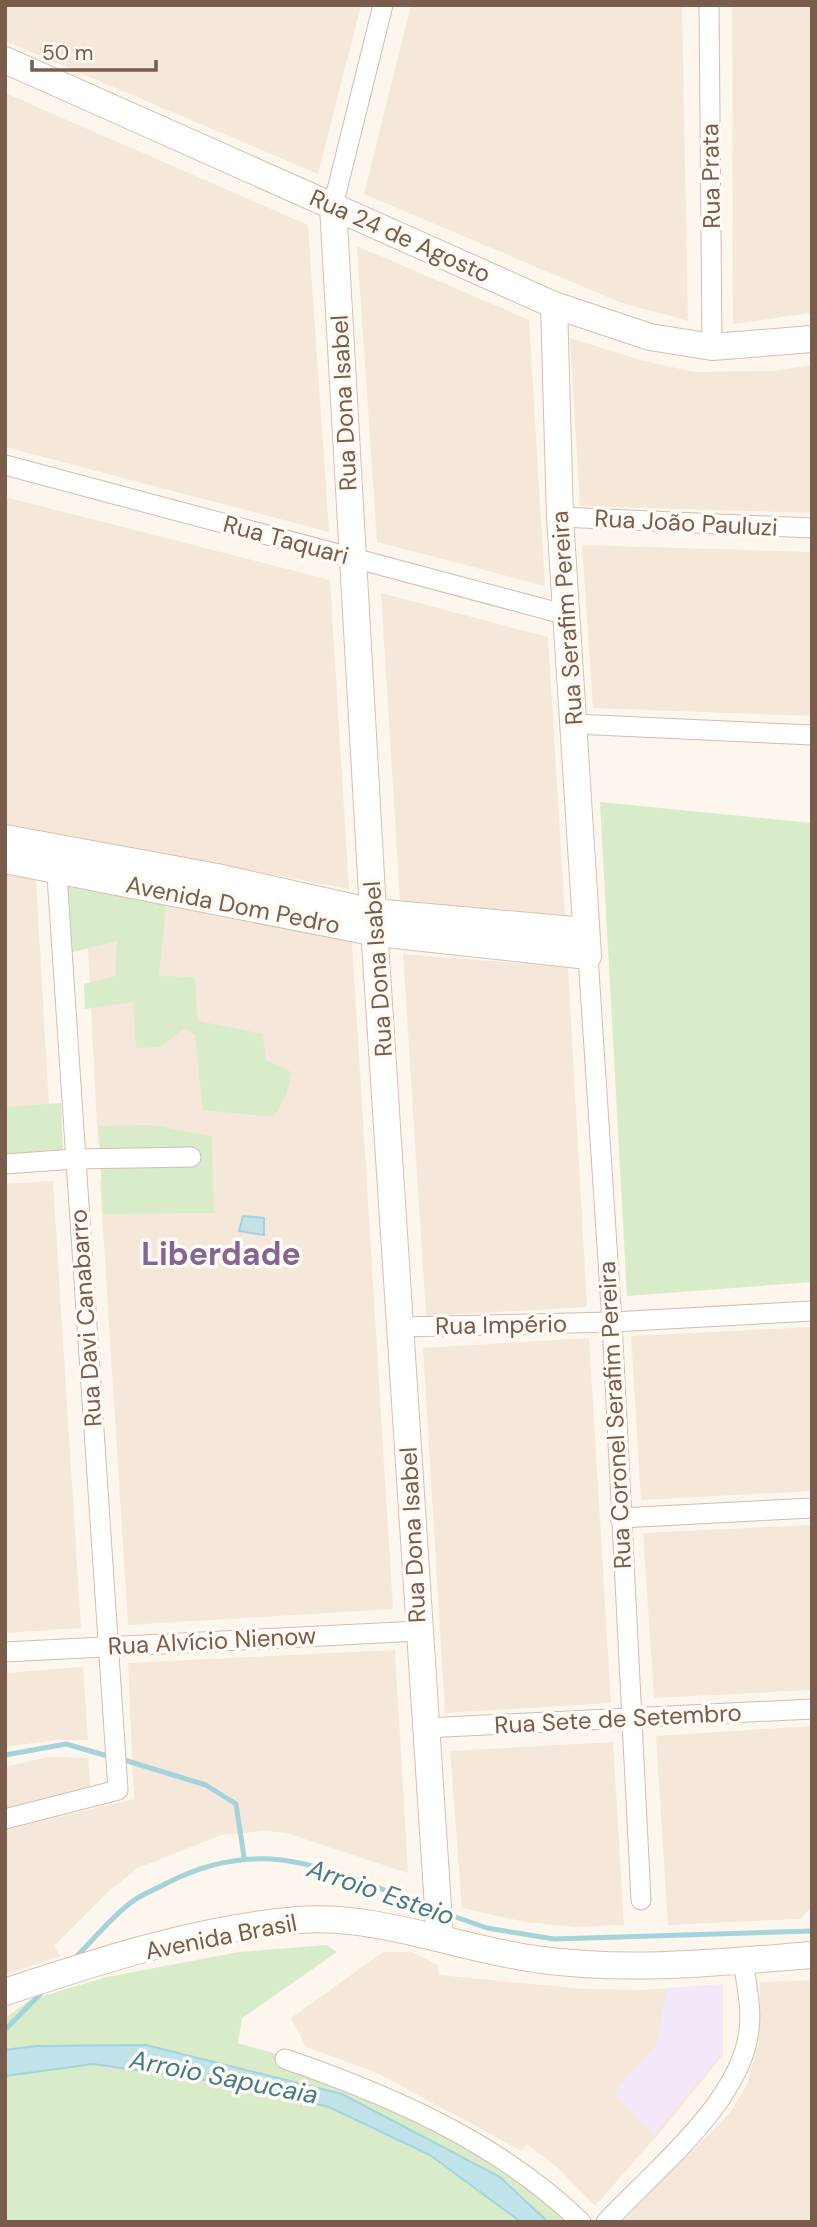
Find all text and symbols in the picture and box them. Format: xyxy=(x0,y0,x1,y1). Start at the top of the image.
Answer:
scale bar xyxy=(32,28,156,72)
text: 50 m xyxy=(42,39,93,67)
street label: Rua Prata xyxy=(694,123,727,229)
street label: Rua 24 de Agosto xyxy=(305,182,495,289)
street label: Rua Dona Isabel xyxy=(323,314,364,492)
street label: Rua João Pauluzi xyxy=(594,502,778,543)
street label: Rua Taquari xyxy=(220,508,352,571)
street label: Rua Serafim Pereira xyxy=(544,510,589,726)
street label: Avenida Dom Pedro xyxy=(123,869,343,940)
street label: Rua Dona Isabel xyxy=(356,880,399,1058)
street label: Rua Davi Canabarro xyxy=(62,1208,109,1428)
district label: Liberdade xyxy=(141,1233,301,1275)
street label: Rua Coronel Serafim Pereira xyxy=(591,1260,638,1570)
street label: Rua Império xyxy=(435,1308,567,1341)
street label: Rua Dona Isabel xyxy=(392,1446,433,1624)
street label: Rua Alvício Nienow xyxy=(107,1620,317,1661)
street label: Rua Sete de Setembro xyxy=(494,1697,742,1740)
water label: Arroio Esteio xyxy=(302,1851,459,1933)
street label: Avenida Brasil xyxy=(142,1907,299,1966)
water label: Arroio Sapucaia xyxy=(126,2042,321,2112)

